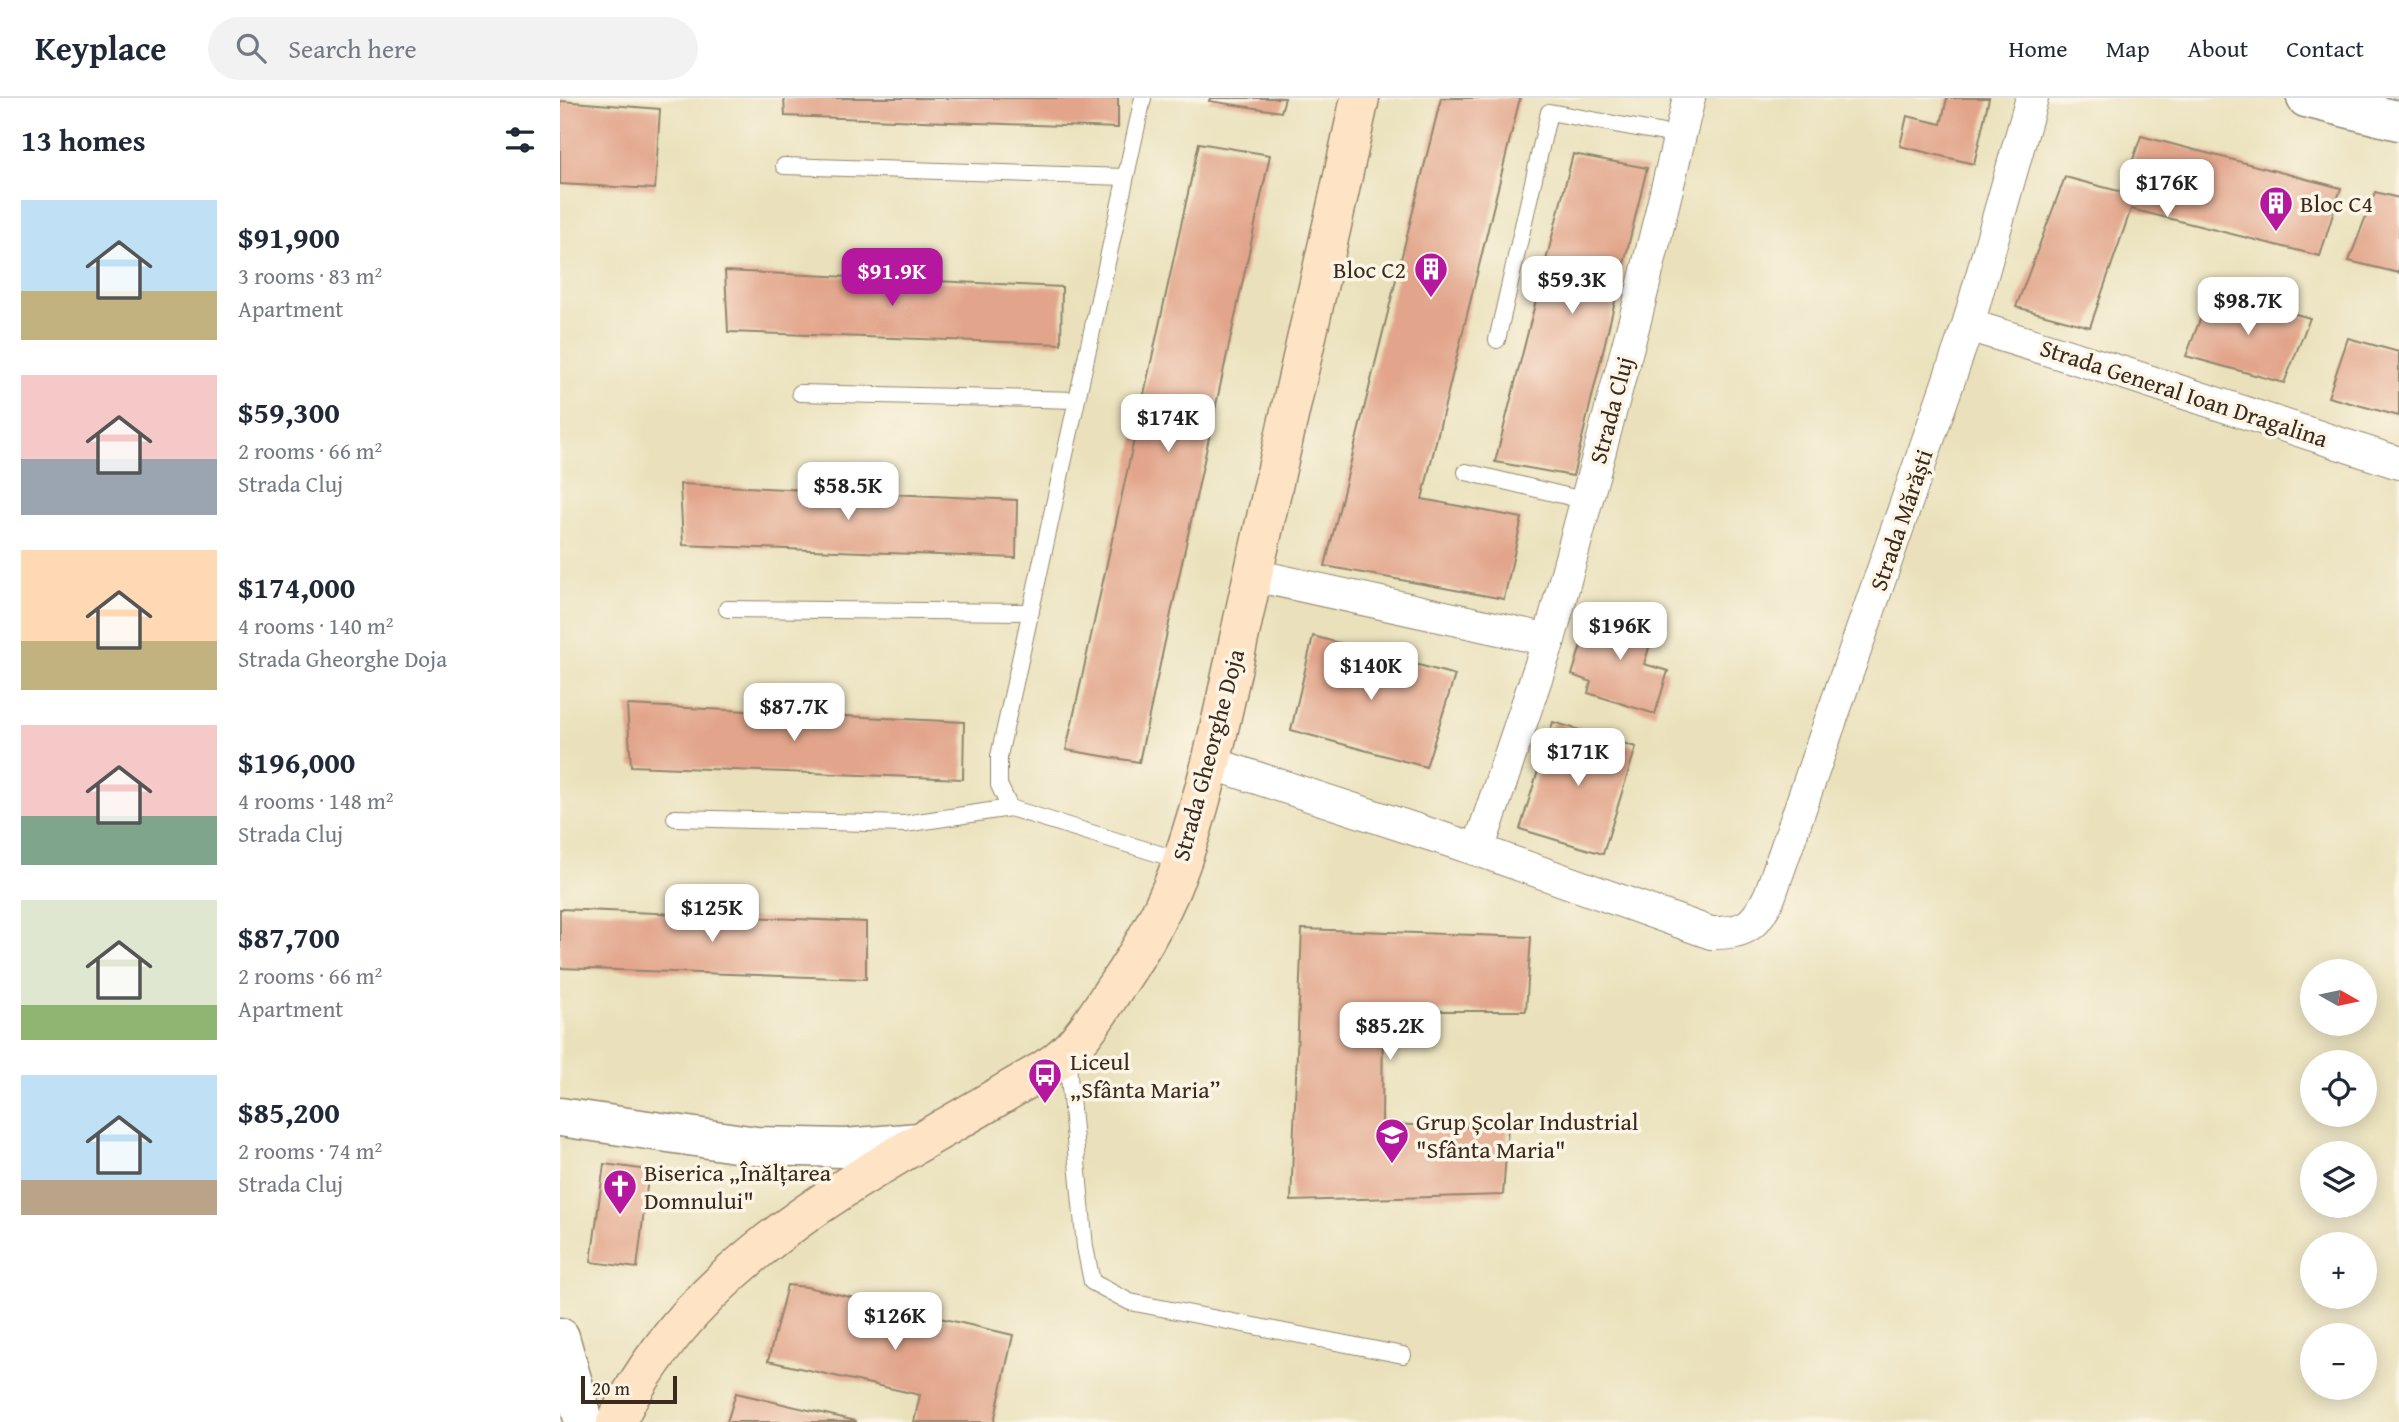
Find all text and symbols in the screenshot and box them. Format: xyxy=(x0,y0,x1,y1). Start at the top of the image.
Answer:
search box xyxy=(208,17,698,80)
text: Keyplace xyxy=(35,24,166,72)
icon: search xyxy=(232,29,270,67)
text: Search here xyxy=(288,29,417,68)
text: Home xyxy=(2009,31,2068,66)
text: Map xyxy=(2106,31,2150,66)
text: About xyxy=(2188,31,2248,66)
text: Contact xyxy=(2286,31,2364,66)
text: 13 homes xyxy=(21,118,146,162)
icon: filters xyxy=(501,121,539,159)
pin: $176K xyxy=(2118,159,2216,219)
text: $176K xyxy=(2136,165,2198,198)
building icon: Bloc C4 xyxy=(2257,184,2295,233)
place label: Bloc C4 xyxy=(2300,186,2373,221)
text: $91,900 xyxy=(238,215,340,259)
icon: home xyxy=(77,228,161,312)
pin: $91.9K xyxy=(835,248,949,308)
building icon: Bloc C2 xyxy=(1412,250,1450,299)
place label: Bloc C2 xyxy=(1333,252,1406,287)
text: $91.9K xyxy=(858,254,926,287)
pin: $59.3K xyxy=(1515,256,1629,316)
text: 3 rooms · 83 m² xyxy=(238,259,382,292)
text: $59.3K xyxy=(1538,262,1606,295)
pin: $98.7K xyxy=(2191,278,2305,337)
text: $98.7K xyxy=(2214,283,2282,316)
text: Apartment xyxy=(238,292,343,325)
street label: Strada General Ioan Dragalina xyxy=(2036,330,2333,456)
street label: Strada Cluj xyxy=(1580,352,1642,468)
text: $59,300 xyxy=(238,390,340,434)
pin: $174K xyxy=(1119,394,1217,454)
text: $174K xyxy=(1137,400,1199,433)
icon: home xyxy=(77,403,161,487)
text: 2 rooms · 66 m² xyxy=(238,434,382,467)
street label: Strada Mărăști xyxy=(1860,444,1942,595)
pin: $58.5K xyxy=(791,462,905,522)
text: Strada Cluj xyxy=(238,467,343,500)
text: $58.5K xyxy=(814,468,882,501)
text: $174,000 xyxy=(238,565,355,609)
icon: home xyxy=(77,578,161,662)
pin: $196K xyxy=(1571,602,1669,662)
text: $196K xyxy=(1589,608,1651,641)
text: 4 rooms · 140 m² xyxy=(238,609,393,642)
text: Strada Gheorghe Doja xyxy=(238,642,447,675)
pin: $140K xyxy=(1322,642,1420,702)
street label: Strada Gheorghe Doja xyxy=(1163,644,1253,865)
text: $140K xyxy=(1340,648,1402,681)
pin: $87.7K xyxy=(737,684,851,743)
text: $87.7K xyxy=(760,689,828,722)
pin: $171K xyxy=(1529,728,1627,788)
text: $171K xyxy=(1547,734,1609,767)
text: $196,000 xyxy=(238,740,355,784)
icon: home xyxy=(77,753,161,837)
text: 4 rooms · 148 m² xyxy=(238,784,393,817)
text: Strada Cluj xyxy=(238,817,343,850)
pin: $125K xyxy=(663,884,761,944)
text: $125K xyxy=(681,890,743,923)
text: $87,700 xyxy=(238,915,340,959)
icon: home xyxy=(77,928,161,1012)
text: 2 rooms · 66 m² xyxy=(238,959,382,992)
north arrow xyxy=(2300,959,2376,1036)
map controls xyxy=(2300,959,2377,1400)
text: Apartment xyxy=(238,992,343,1025)
pin: $85.2K xyxy=(1333,1002,1447,1062)
text: $85.2K xyxy=(1356,1008,1424,1041)
place label: Liceul „Sfânta Maria” xyxy=(1070,1044,1220,1107)
button: locate xyxy=(2300,1050,2377,1127)
bus stop icon: Liceul „Sfânta Maria” xyxy=(1026,1056,1064,1105)
text: $85,200 xyxy=(238,1090,340,1134)
icon: home xyxy=(77,1103,161,1187)
place label: Grup Școlar Industrial "Sfânta Maria" xyxy=(1416,1104,1639,1167)
school or university icon: Grup Școlar Industrial "Sfânta Maria" xyxy=(1373,1116,1411,1165)
text: 2 rooms · 74 m² xyxy=(238,1134,382,1167)
button: layers xyxy=(2300,1141,2377,1218)
place label: Biserica „Înălțarea Domnului" xyxy=(644,1155,832,1218)
text: Strada Cluj xyxy=(238,1167,343,1200)
church icon: Biserica „Înălțarea Domnului" xyxy=(601,1167,639,1216)
button: + xyxy=(2300,1232,2377,1309)
pin: $126K xyxy=(846,1292,944,1352)
text: $126K xyxy=(864,1298,926,1331)
button: − xyxy=(2300,1323,2377,1400)
scale bar xyxy=(581,1373,677,1405)
text: 20 m xyxy=(592,1374,630,1402)

